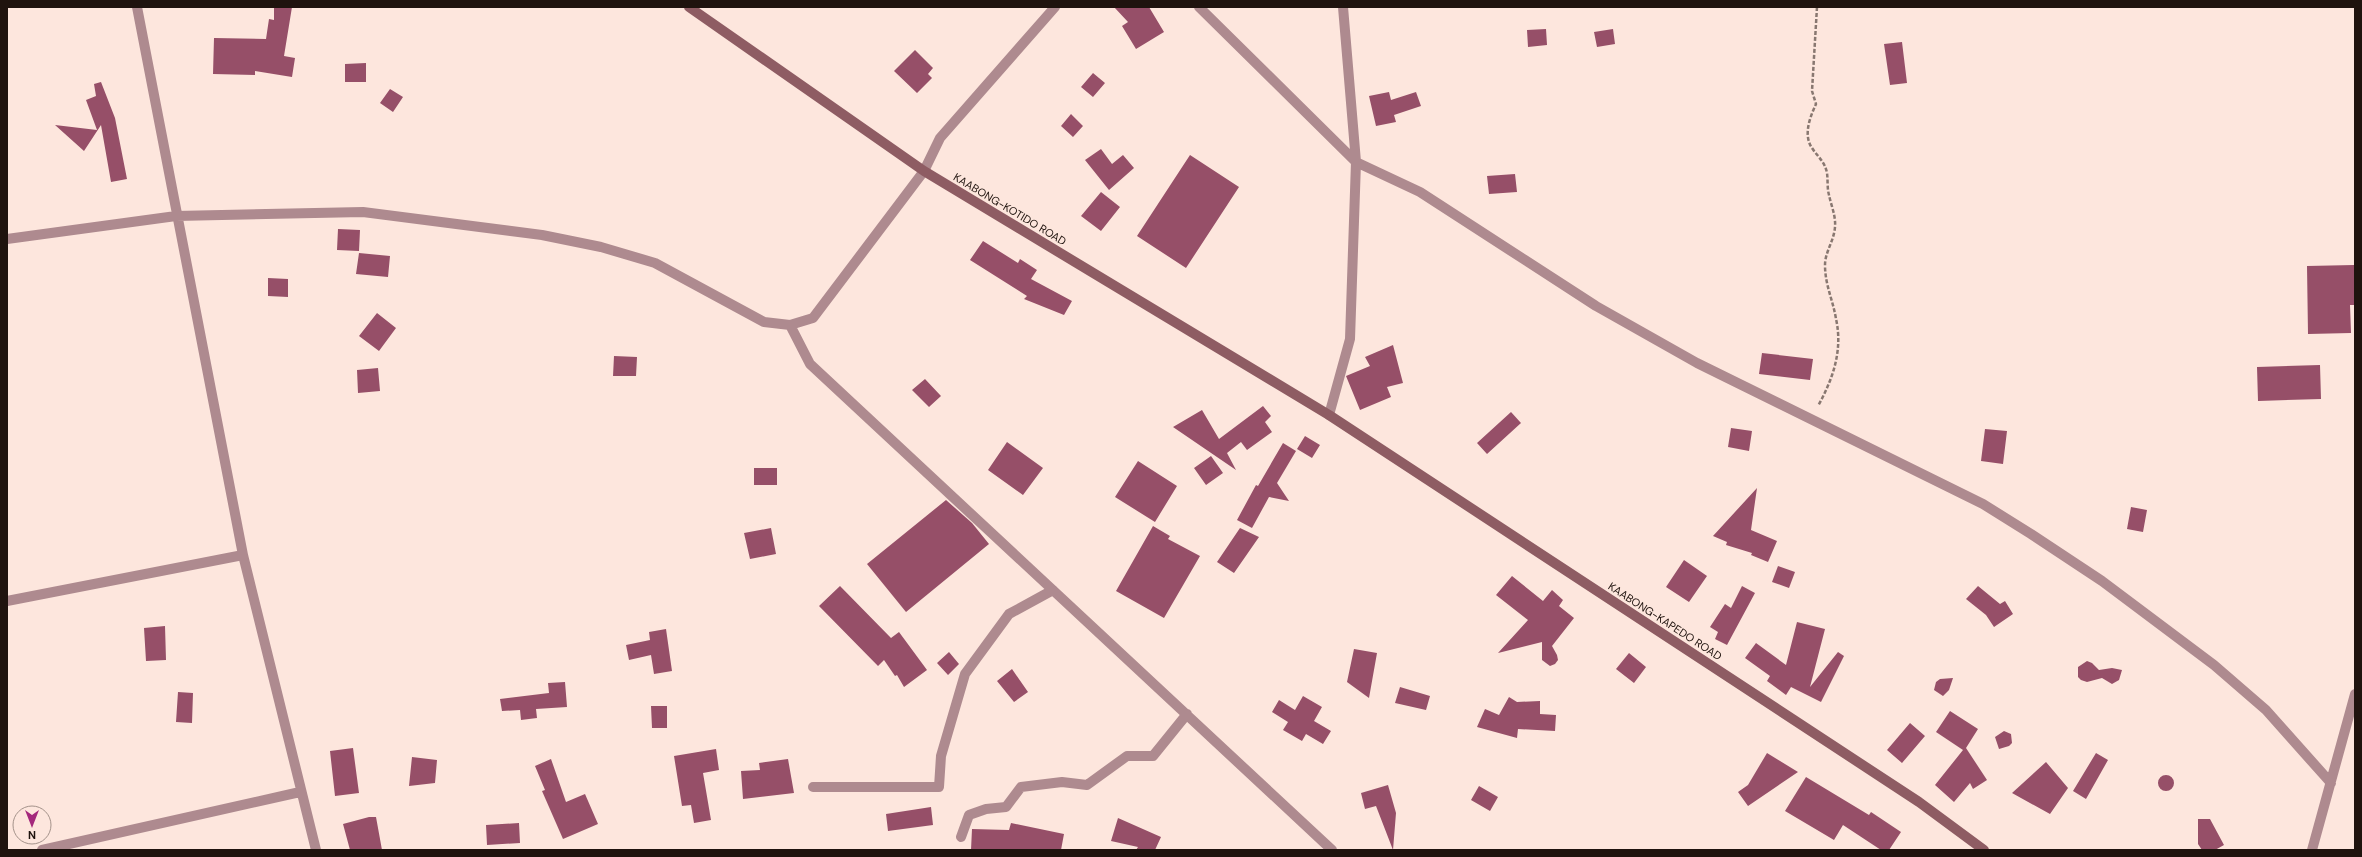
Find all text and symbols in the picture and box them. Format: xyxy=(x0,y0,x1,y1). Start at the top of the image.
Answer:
street label: KAABONG-KOTIDO ROAD xyxy=(951,170,1069,249)
street label: KAABONG-KAPEDO ROAD xyxy=(1606,579,1725,663)
north arrow xyxy=(12,805,52,845)
text: N xyxy=(28,828,36,842)

